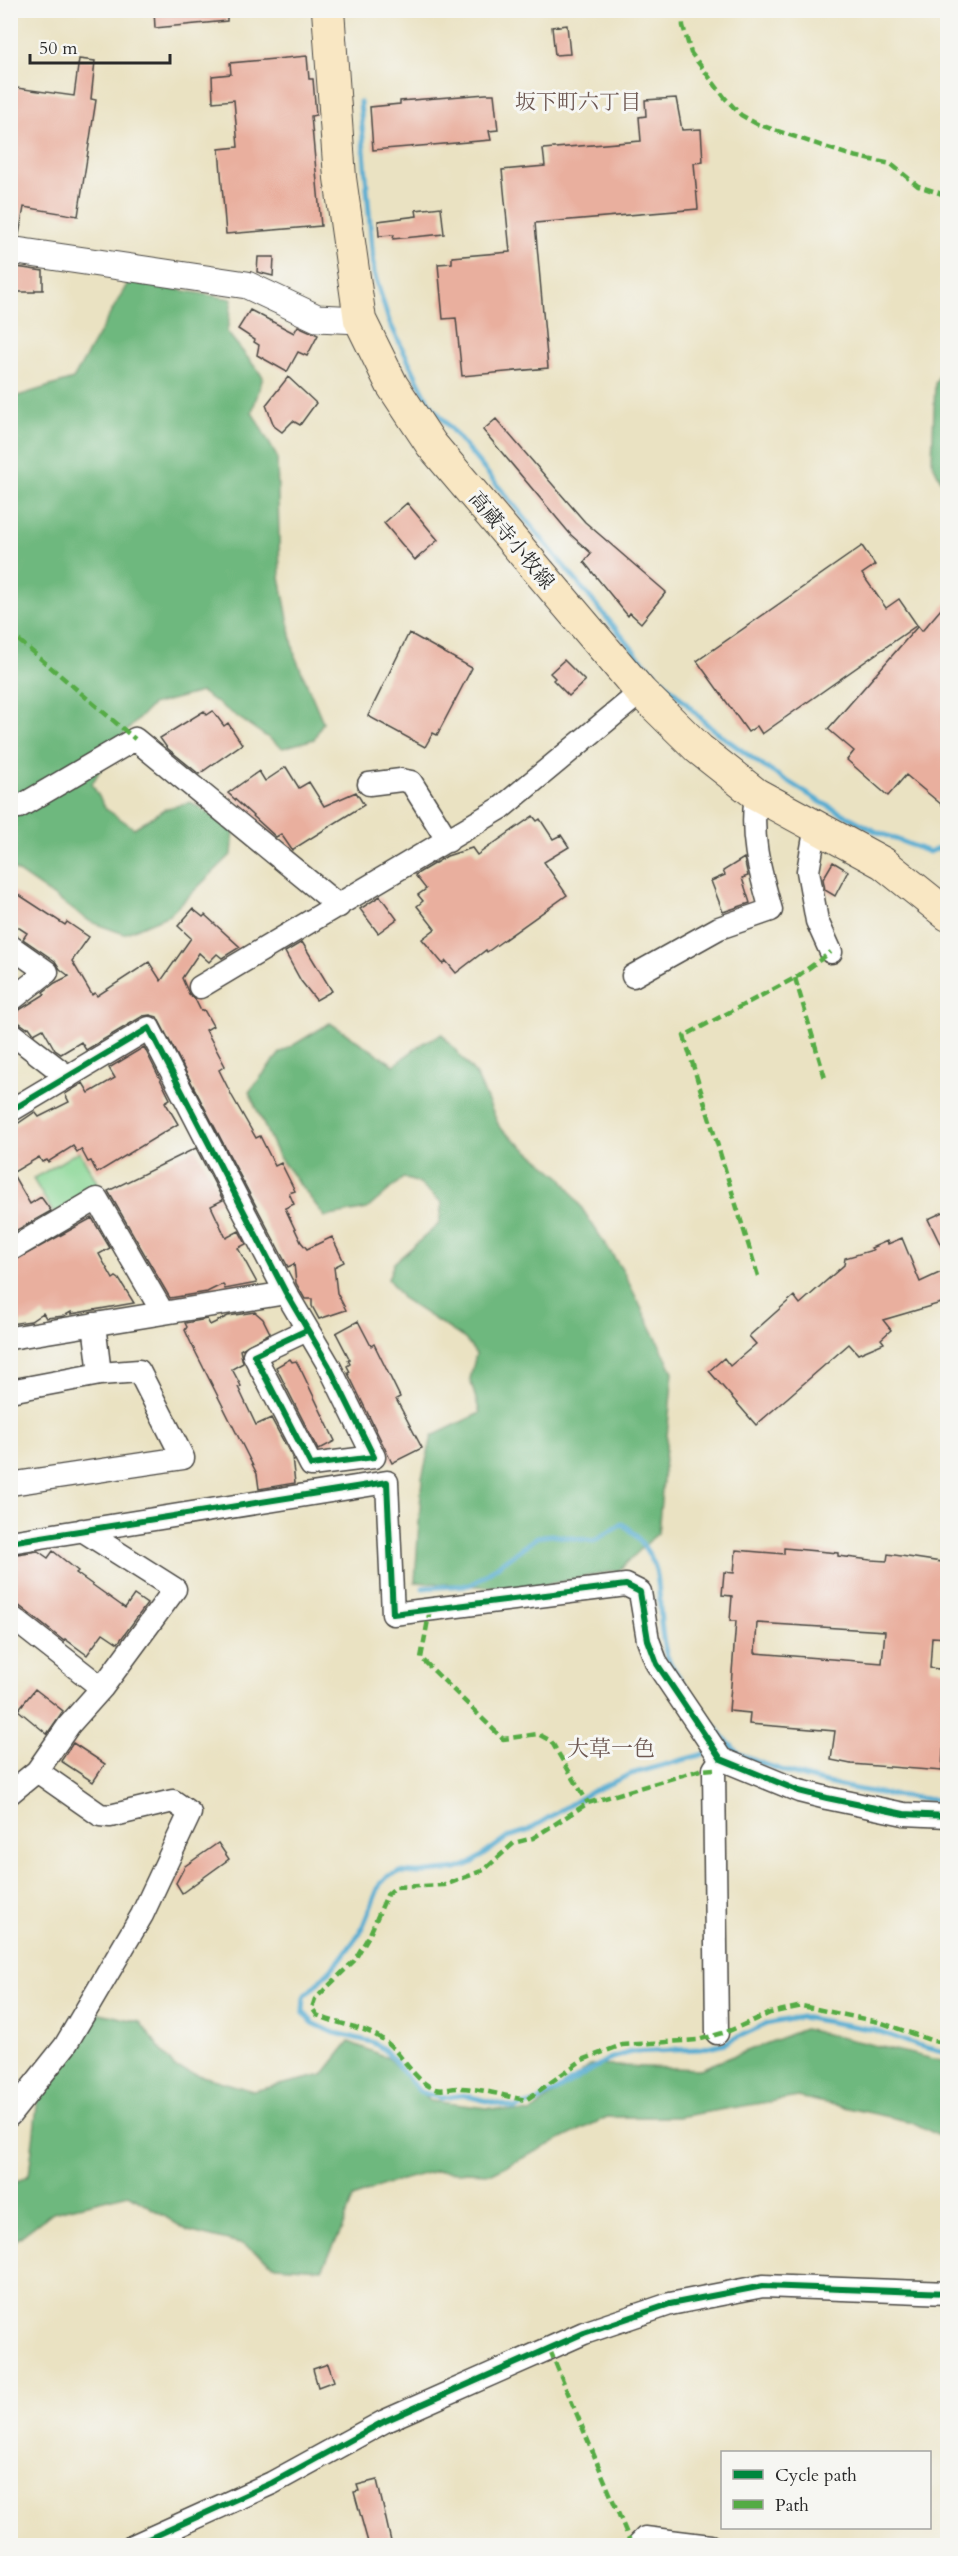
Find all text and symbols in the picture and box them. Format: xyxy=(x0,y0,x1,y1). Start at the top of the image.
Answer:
scale bar xyxy=(30,27,170,65)
text: 50 m xyxy=(39,36,78,61)
district label: 坂下町六丁目 xyxy=(515,88,641,117)
street label: 高蔵寺小牧線 xyxy=(463,486,561,595)
district label: 大草一色 xyxy=(567,1734,655,1764)
legend xyxy=(721,2451,931,2529)
text: Cycle path xyxy=(775,2463,857,2488)
text: Path xyxy=(775,2493,809,2518)

